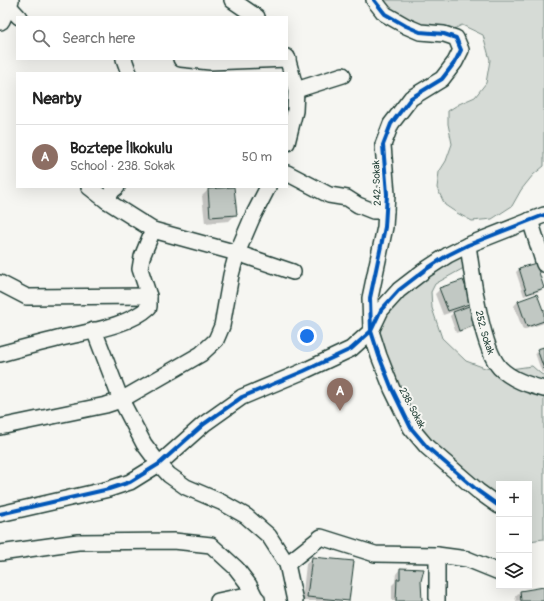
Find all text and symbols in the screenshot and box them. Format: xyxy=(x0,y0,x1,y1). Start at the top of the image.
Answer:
search box xyxy=(16,16,288,60)
icon: search xyxy=(30,27,52,49)
text: Search here xyxy=(62,29,135,48)
text: Nearby xyxy=(32,88,81,109)
text: Boztepe İlkokulu xyxy=(70,139,173,158)
text: A xyxy=(41,149,49,165)
text: 50 m xyxy=(242,149,272,165)
text: School · 238. Sokak xyxy=(70,158,175,174)
street label: 242. Sokak xyxy=(370,159,384,206)
street label: 252. Sokak xyxy=(473,309,497,357)
your location xyxy=(297,326,317,346)
pin: A xyxy=(327,378,353,411)
street label: 238. Sokak xyxy=(396,386,428,431)
map controls xyxy=(496,481,532,589)
button: + xyxy=(496,481,532,517)
button: − xyxy=(496,517,532,553)
button: layers xyxy=(496,553,532,589)

